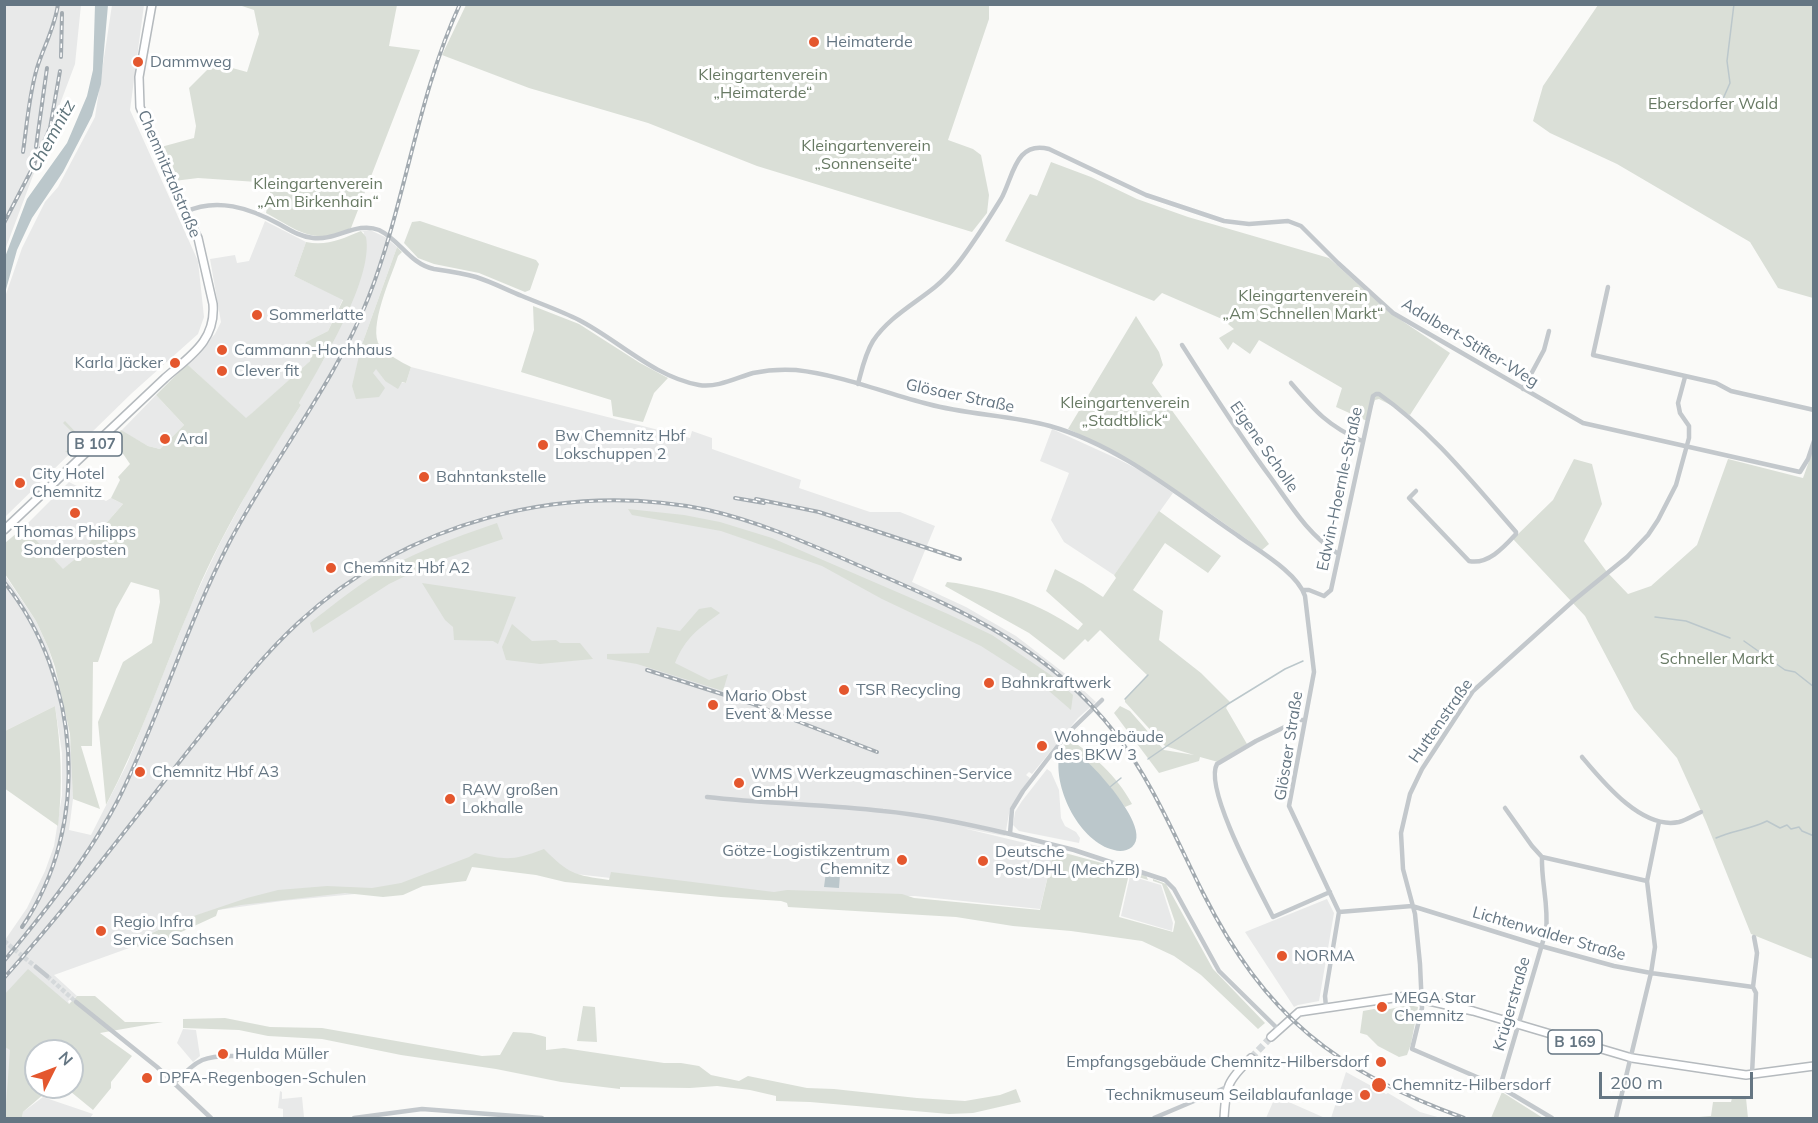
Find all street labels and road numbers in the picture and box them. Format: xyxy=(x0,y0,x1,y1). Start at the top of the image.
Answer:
street label: Chemnitztalstraße xyxy=(133,107,205,241)
street label: Adalbert-Stifter-Weg xyxy=(1398,294,1542,392)
street label: Glösaer Straße xyxy=(904,375,1016,417)
street label: Eigene Scholle xyxy=(1226,398,1302,496)
street label: Edwin-Hoernle-Straße xyxy=(1313,405,1367,573)
road number: B 107 xyxy=(68,432,122,456)
street label: Huttenstraße xyxy=(1405,675,1477,767)
street label: Glösaer Straße xyxy=(1271,690,1307,802)
street label: Lichtenwalder Straße xyxy=(1470,903,1628,965)
street label: Krügerstraße xyxy=(1489,955,1535,1053)
road number: B 169 xyxy=(1548,1030,1602,1054)

